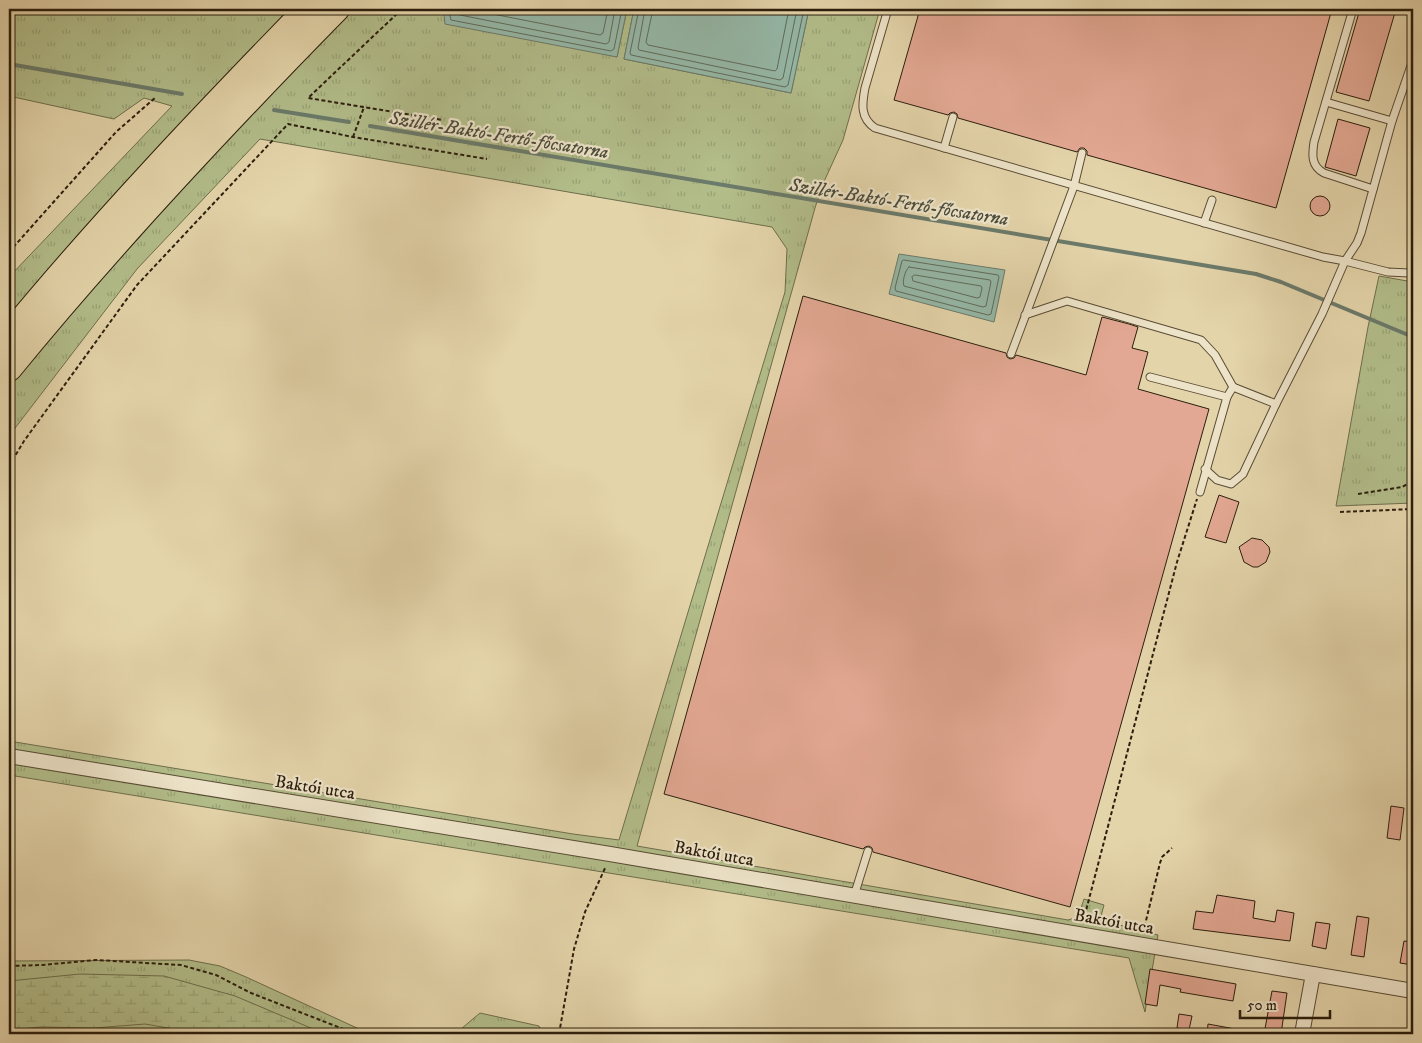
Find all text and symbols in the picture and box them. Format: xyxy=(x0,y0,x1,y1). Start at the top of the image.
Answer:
water label: Szillér-Baktó-Fertő-főcsatorna xyxy=(387,107,610,164)
water label: Szillér-Baktó-Fertő-főcsatorna xyxy=(787,174,1010,231)
street label: Baktói utca xyxy=(273,771,357,805)
street label: Baktói utca xyxy=(672,836,756,872)
street label: Baktói utca xyxy=(1072,904,1156,940)
scale bar xyxy=(1240,988,1330,1020)
text: 50 m xyxy=(1247,996,1277,1015)

